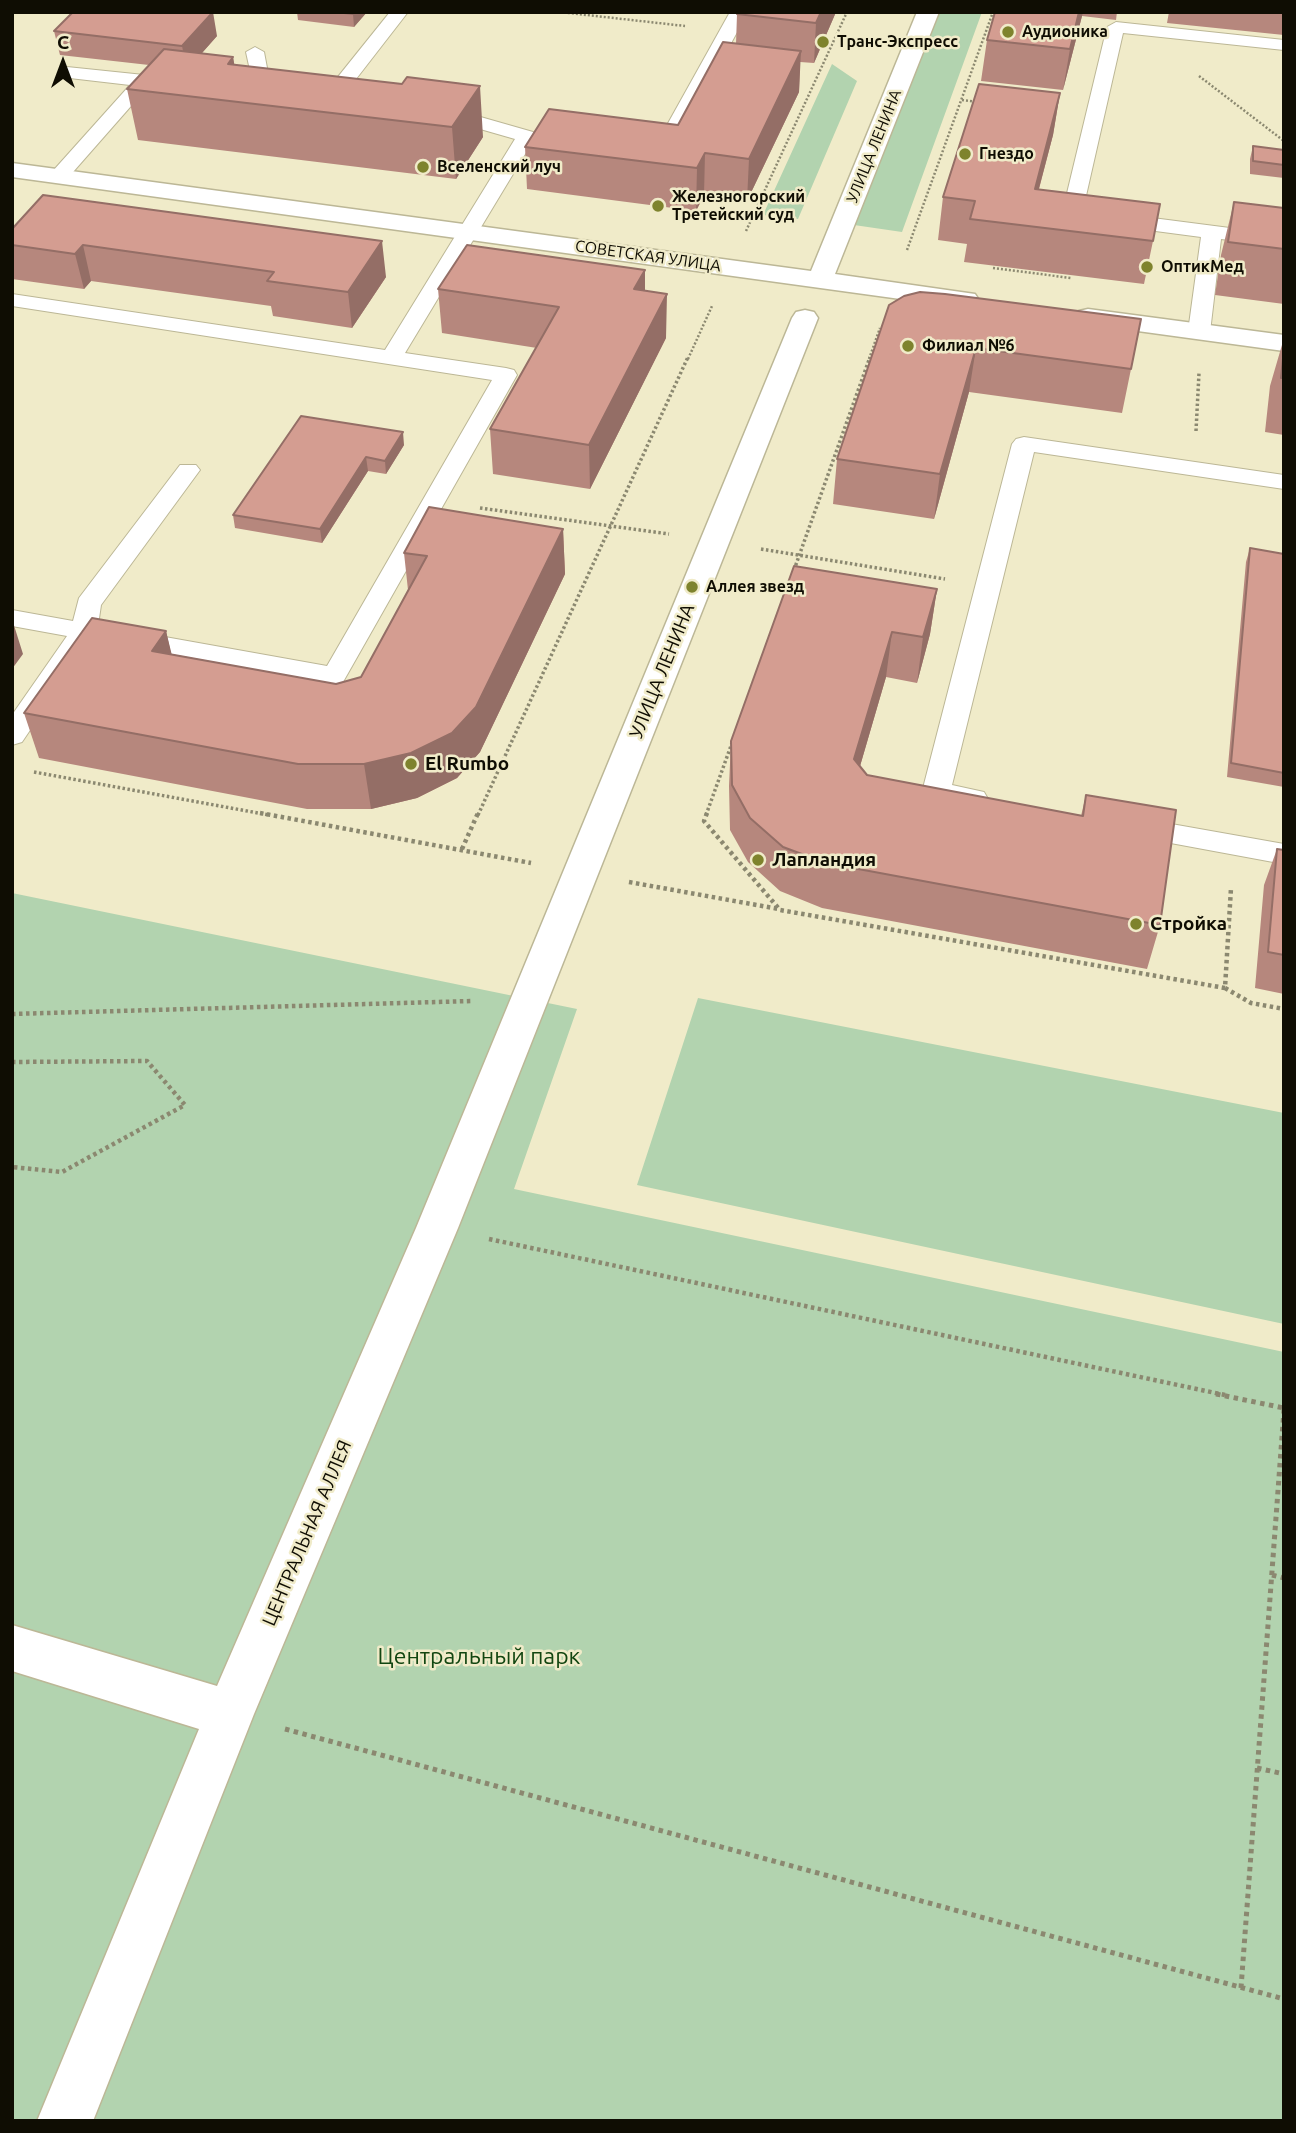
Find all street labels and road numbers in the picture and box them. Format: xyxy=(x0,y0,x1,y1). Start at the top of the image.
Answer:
street label: УЛИЦА ЛЕНИНА xyxy=(843,86,905,206)
street label: СОВЕТСКАЯ УЛИЦА xyxy=(574,236,722,276)
street label: УЛИЦА ЛЕНИНА xyxy=(625,600,699,742)
street label: ЦЕНТРАЛЬНАЯ АЛЛЕЯ xyxy=(258,1437,356,1629)

